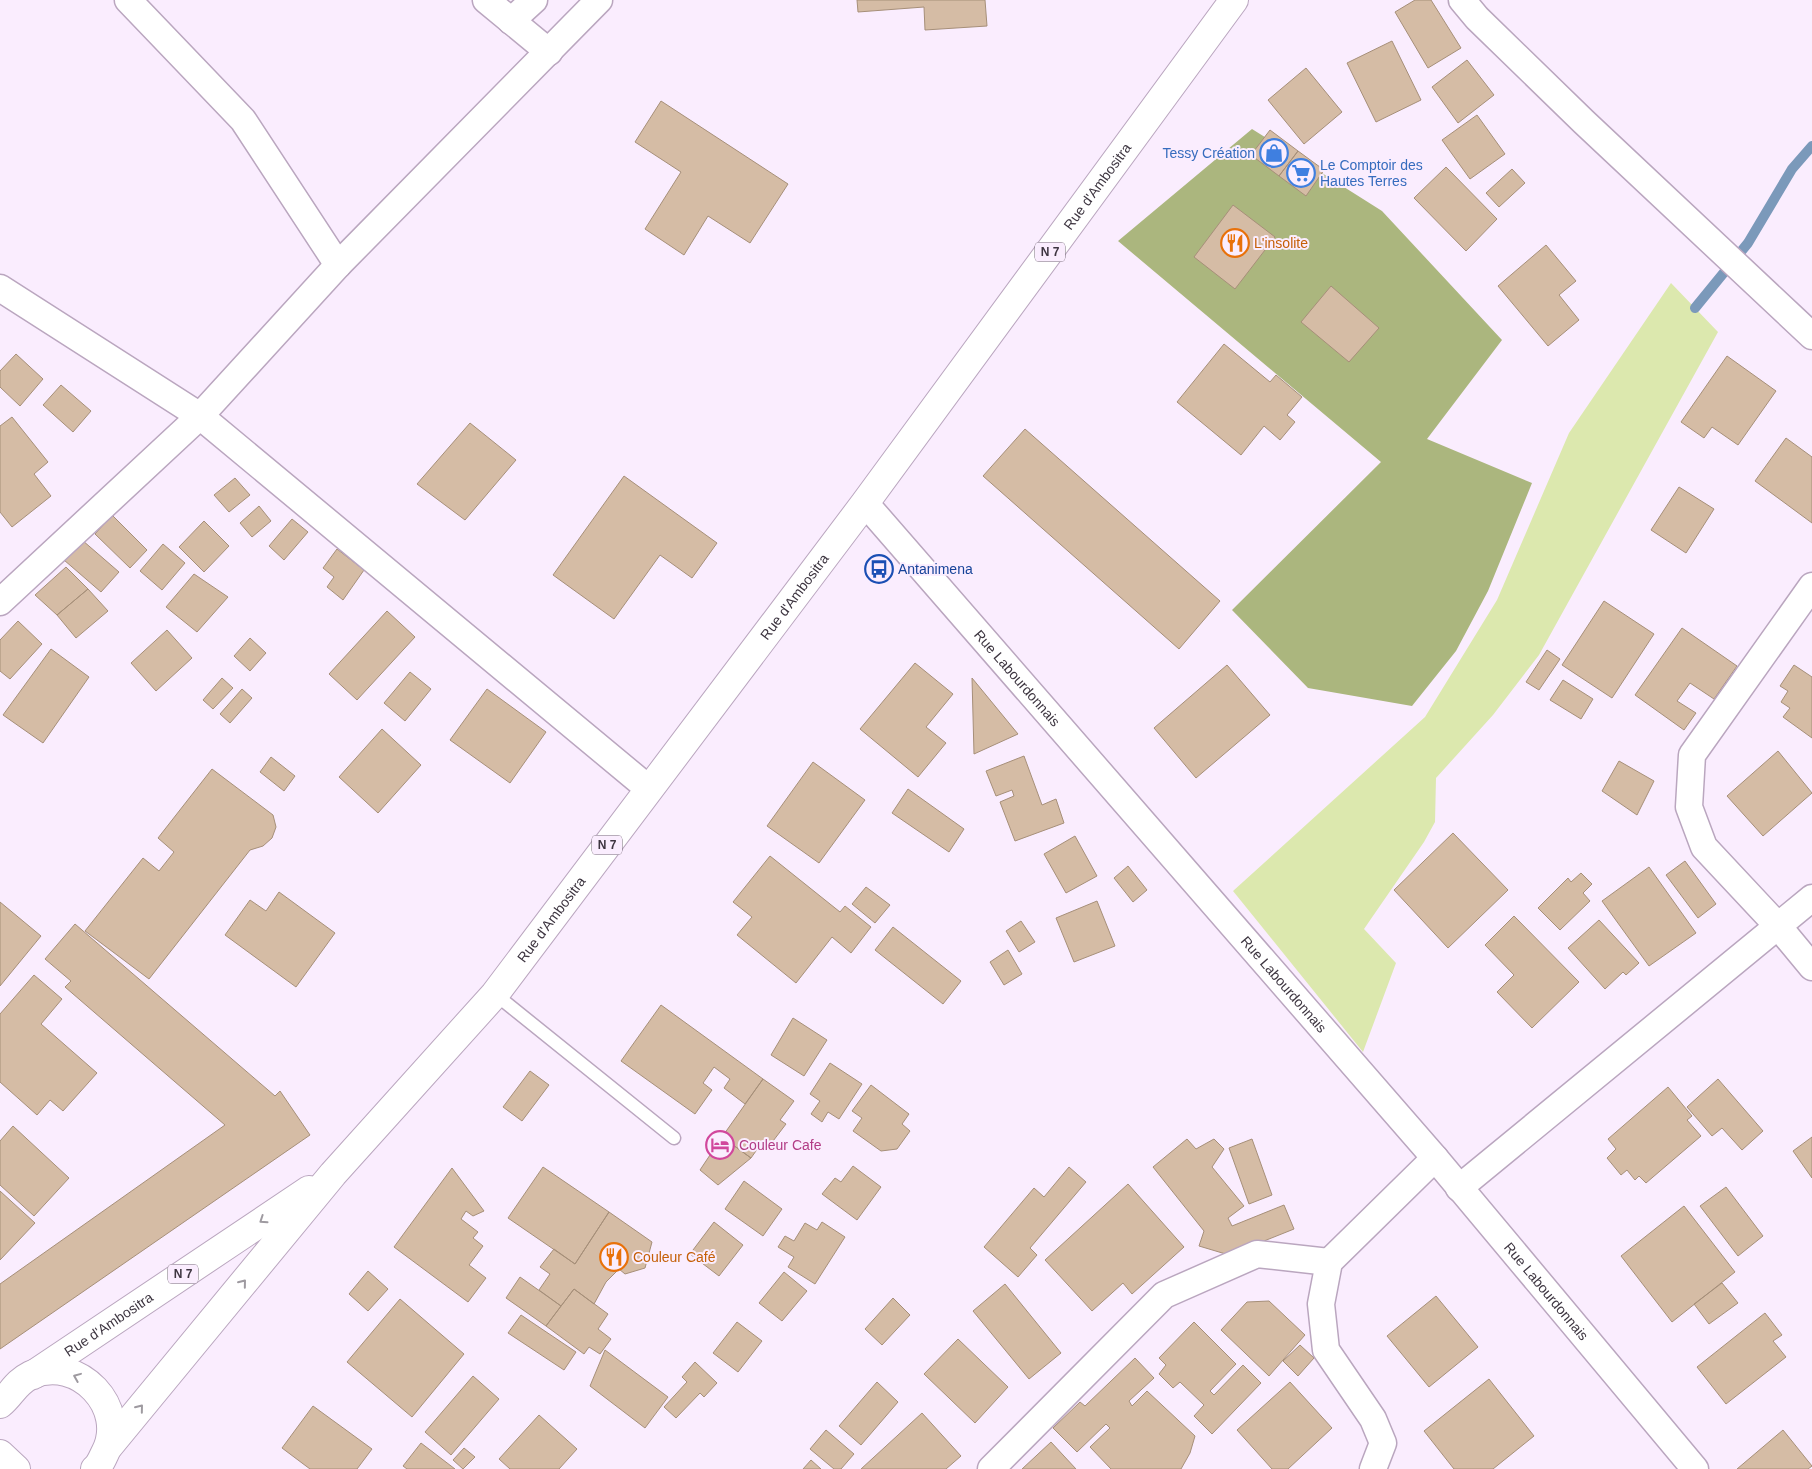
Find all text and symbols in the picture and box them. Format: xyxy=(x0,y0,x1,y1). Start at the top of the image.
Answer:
shop icon: Tessy Création xyxy=(1259,138,1289,168)
street label: Rue d'Ambositra xyxy=(1060,140,1134,233)
place label: Tessy Création xyxy=(1162,145,1255,161)
place label: Le Comptoir des Hautes Terres xyxy=(1320,157,1423,189)
supermarket icon: Le Comptoir des Hautes Terres xyxy=(1286,158,1316,188)
restaurant icon: L'insolite xyxy=(1220,228,1250,258)
place label: L'insolite xyxy=(1254,235,1308,251)
road number: N 7 xyxy=(1035,242,1065,262)
street label: Rue d'Ambositra xyxy=(757,551,832,643)
bus stop icon: Antanimena xyxy=(864,554,894,584)
place label: Antanimena xyxy=(898,561,973,577)
street label: Rue Labourdonnais xyxy=(971,627,1064,729)
road number: N 7 xyxy=(592,836,622,854)
street label: Rue d'Ambositra xyxy=(514,873,589,965)
street label: Rue Labourdonnais xyxy=(1238,933,1330,1036)
hotel icon: Couleur Cafe xyxy=(705,1130,735,1160)
place label: Couleur Cafe xyxy=(739,1137,822,1153)
one-way arrow xyxy=(260,1214,269,1223)
street label: Rue Labourdonnais xyxy=(1501,1239,1592,1343)
restaurant icon: Couleur Café xyxy=(599,1242,629,1272)
place label: Couleur Café xyxy=(633,1249,716,1265)
road number: N 7 xyxy=(168,1264,198,1284)
one-way arrow xyxy=(238,1279,247,1288)
street label: Rue d'Ambositra xyxy=(61,1289,156,1360)
one-way arrow xyxy=(73,1373,82,1383)
one-way arrow xyxy=(134,1405,142,1414)

